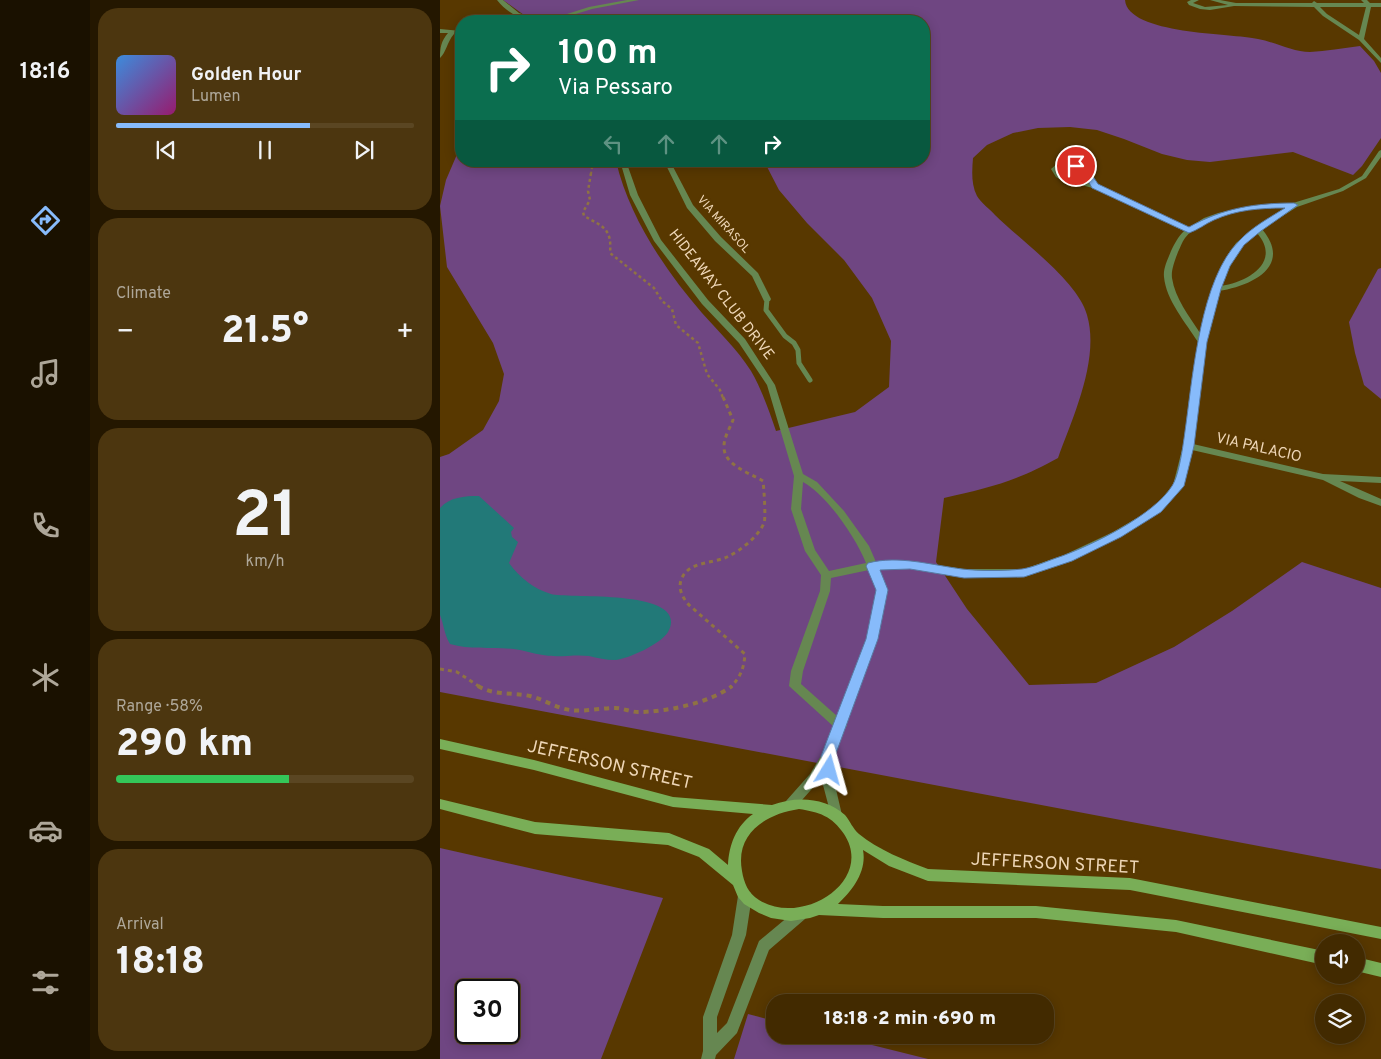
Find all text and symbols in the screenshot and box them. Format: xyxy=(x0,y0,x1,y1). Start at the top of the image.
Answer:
text: 100 m xyxy=(558,32,658,76)
icon: right xyxy=(475,35,540,100)
text: 18:16 xyxy=(20,59,70,86)
text: Golden Hour xyxy=(191,63,302,87)
text: Via Pessaro xyxy=(558,75,673,102)
text: Lumen xyxy=(191,87,241,107)
icon: left xyxy=(599,130,627,158)
icon: ahead xyxy=(652,130,680,158)
icon: ahead xyxy=(705,130,733,158)
icon: right xyxy=(758,130,786,158)
icon: previous xyxy=(152,136,180,164)
icon: pause xyxy=(251,136,279,164)
icon: next xyxy=(350,136,378,164)
pin xyxy=(1055,145,1097,187)
icon: arrive xyxy=(1062,152,1090,180)
street label: VIA MIRASOL xyxy=(693,192,754,257)
icon: directions xyxy=(28,203,63,238)
street label: HIDEAWAY CLUB DRIVE xyxy=(664,226,778,364)
text: Climate xyxy=(116,284,171,304)
text: 21.5° xyxy=(221,308,309,357)
text: − xyxy=(116,315,134,351)
text: + xyxy=(396,315,414,351)
icon: music xyxy=(28,356,63,391)
street label: VIA PALACIO xyxy=(1214,429,1303,468)
text: 21 xyxy=(232,478,298,560)
icon: phone xyxy=(28,508,63,543)
text: km/h xyxy=(246,552,284,572)
icon: climate xyxy=(28,660,63,695)
text: Range · 58% xyxy=(116,697,203,717)
text: 290 km xyxy=(116,721,253,770)
street label: JEFFERSON STREET xyxy=(525,735,694,796)
position arrow xyxy=(802,743,854,795)
icon: car xyxy=(28,813,63,848)
street label: JEFFERSON STREET xyxy=(970,849,1140,880)
text: Arrival xyxy=(116,915,164,935)
map controls xyxy=(1315,934,1365,1044)
button: sound xyxy=(1315,934,1365,984)
text: 18:18 xyxy=(116,939,205,988)
icon: filters xyxy=(28,965,63,1000)
speed limit sign: 30 xyxy=(455,979,520,1044)
button: layers xyxy=(1315,994,1365,1044)
text: 18:18 · 2 min · 690 m xyxy=(824,1007,996,1031)

